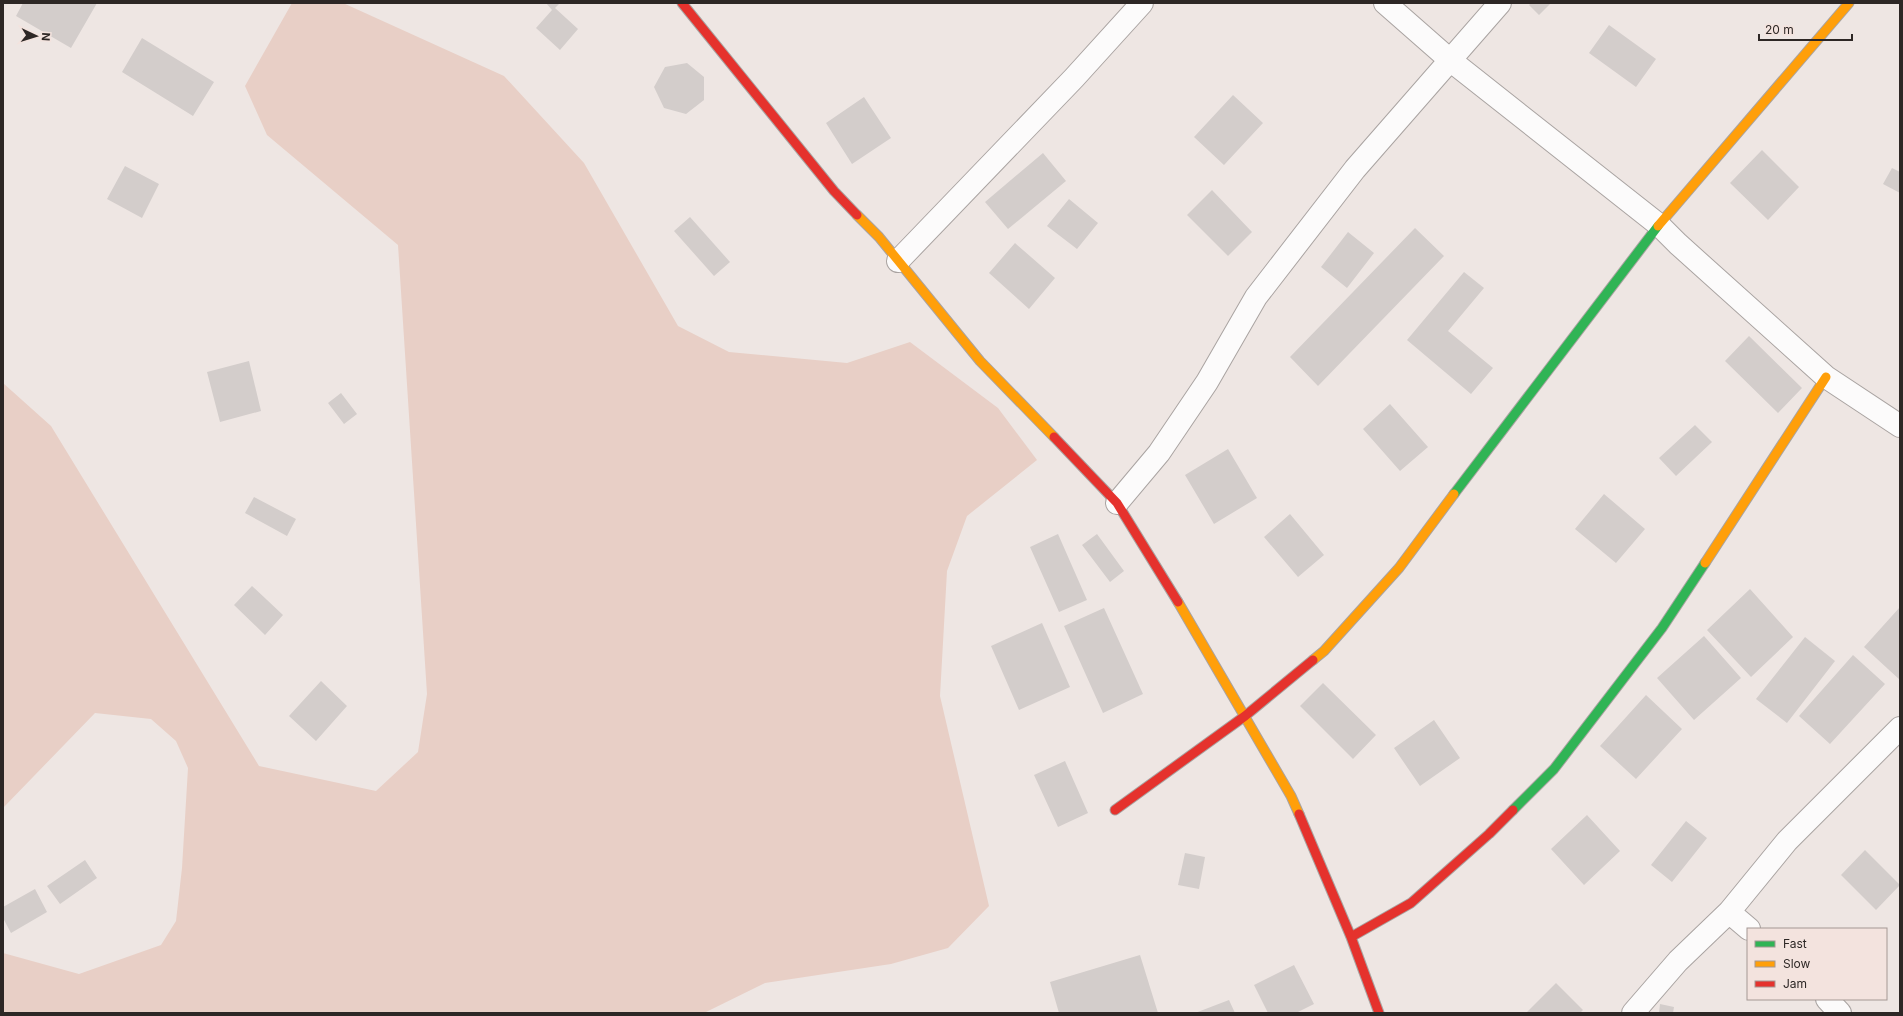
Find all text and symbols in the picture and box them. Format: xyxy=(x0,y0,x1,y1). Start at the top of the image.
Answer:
north arrow xyxy=(16,16,56,56)
scale bar xyxy=(1759,16,1852,42)
text: 20 m xyxy=(1765,22,1794,37)
text: N xyxy=(39,32,53,41)
legend xyxy=(1747,928,1887,1000)
text: Fast xyxy=(1783,936,1807,951)
text: Slow xyxy=(1783,956,1811,971)
text: Jam xyxy=(1783,976,1807,991)

